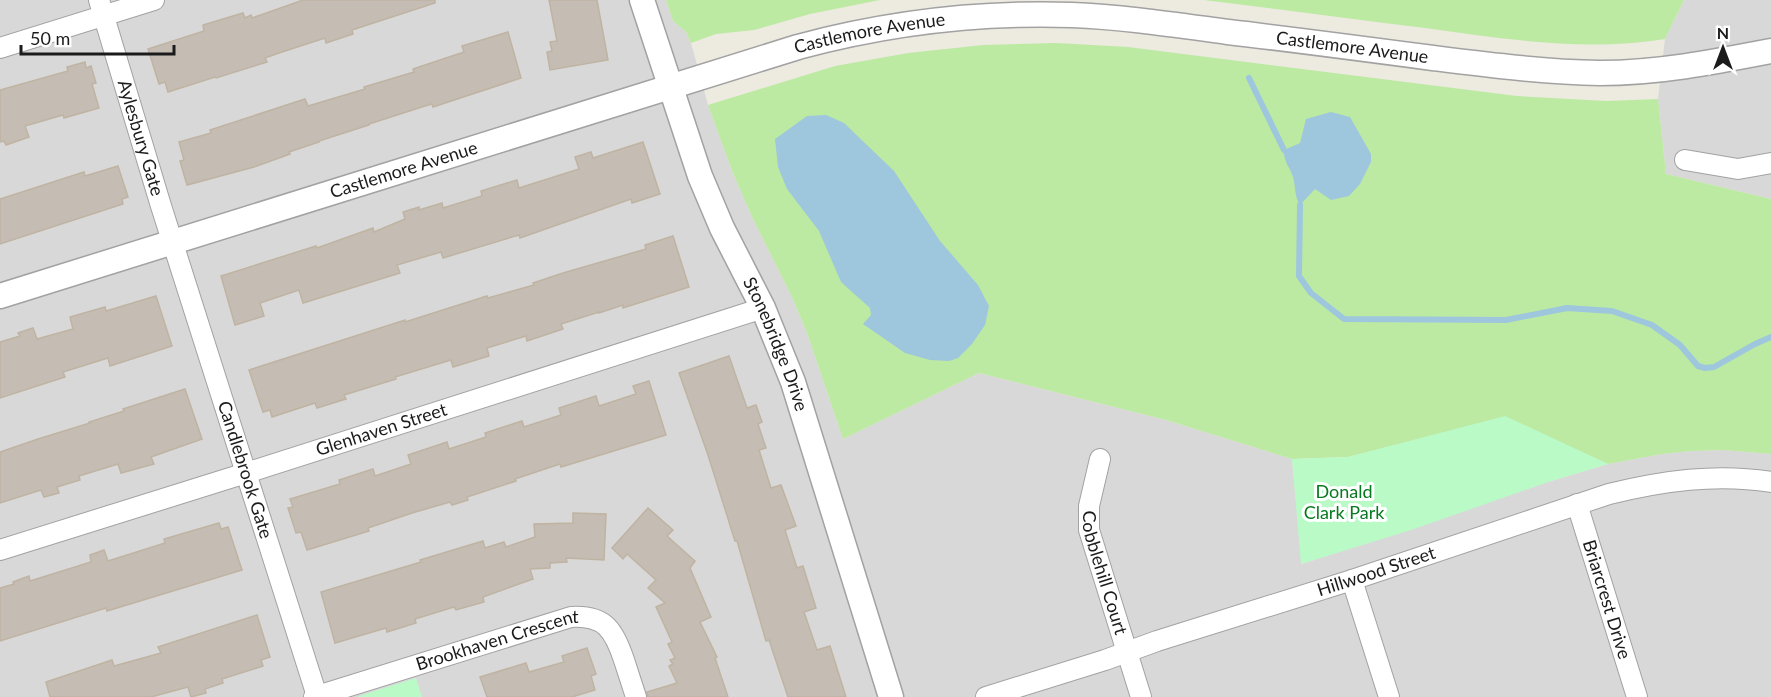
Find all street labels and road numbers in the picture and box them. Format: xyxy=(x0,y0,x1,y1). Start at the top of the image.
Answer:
street label: Castlemore Avenue xyxy=(791,8,946,58)
street label: Castlemore Avenue xyxy=(1275,26,1430,67)
street label: Aylesbury Gate xyxy=(114,77,169,198)
street label: Castlemore Avenue xyxy=(327,136,480,202)
street label: Stonebridge Drive xyxy=(739,273,813,414)
street label: Glenhaven Street xyxy=(313,397,450,460)
street label: Candlebrook Gate xyxy=(214,398,278,541)
street label: Cobblehill Court xyxy=(1079,510,1133,638)
street label: Briarcrest Drive xyxy=(1579,537,1636,661)
street label: Hillwood Street xyxy=(1314,541,1438,600)
street label: Brookhaven Crescent xyxy=(413,605,579,675)

